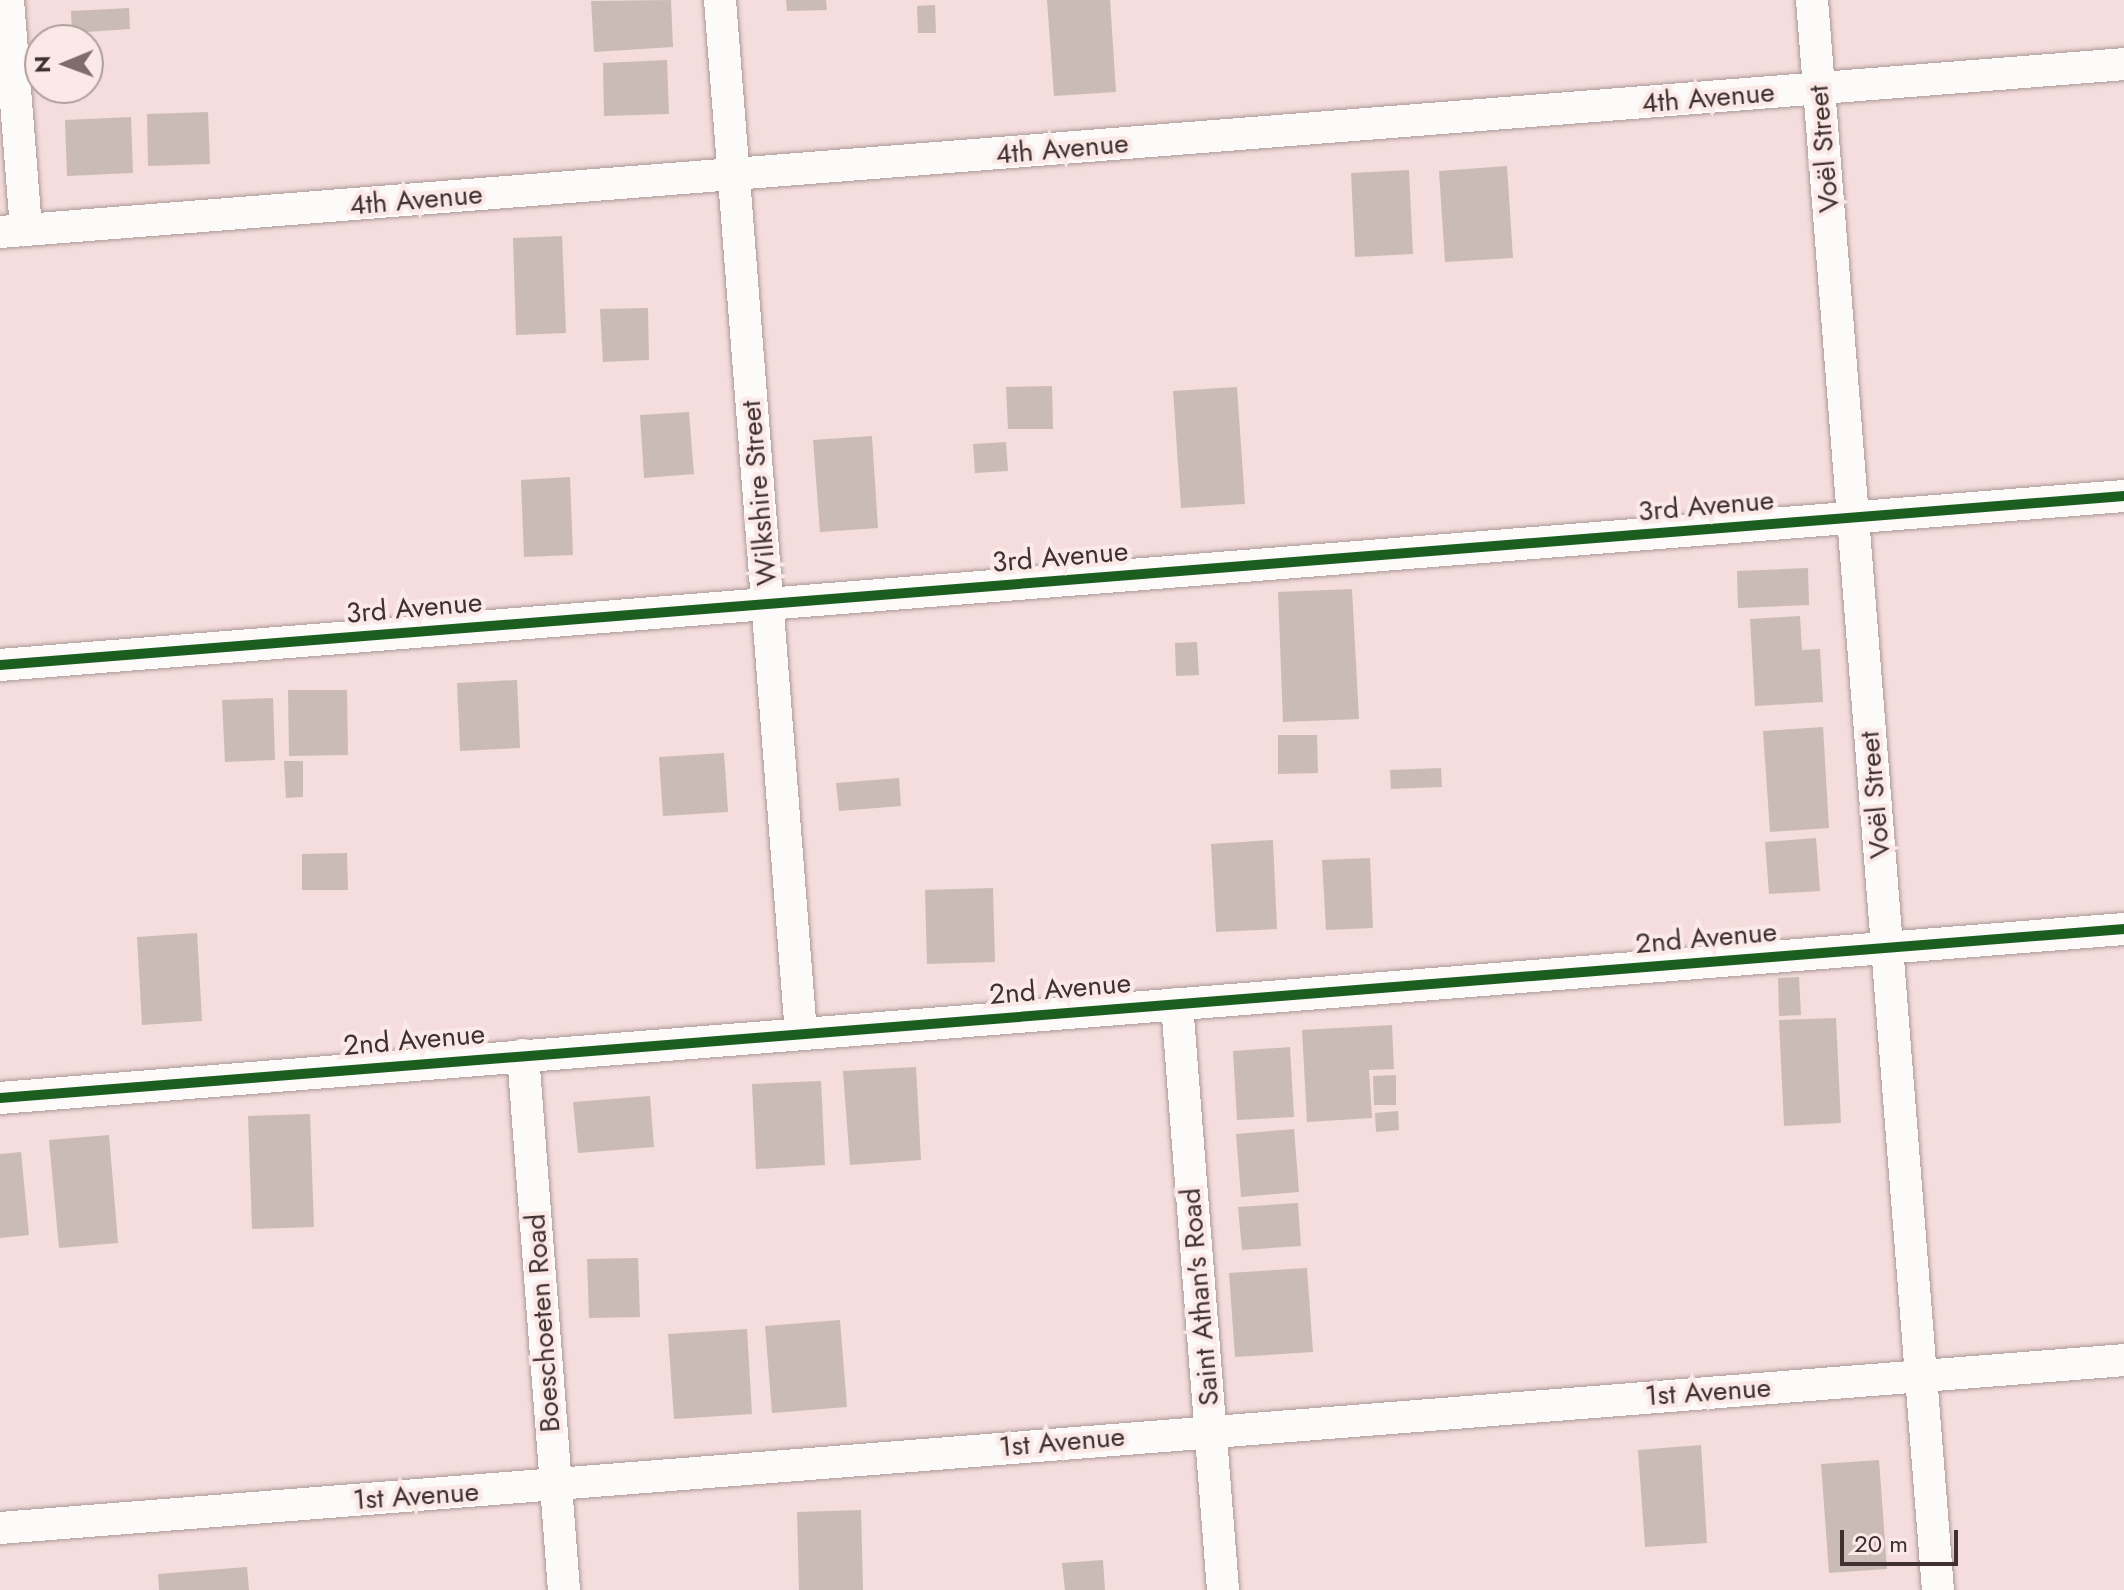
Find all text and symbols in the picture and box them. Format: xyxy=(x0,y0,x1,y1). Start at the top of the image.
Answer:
north arrow xyxy=(24,24,104,104)
text: N xyxy=(26,55,58,73)
street label: 4th Avenue xyxy=(1640,75,1776,121)
street label: Voël Street xyxy=(1802,84,1846,214)
street label: 4th Avenue xyxy=(994,126,1130,172)
street label: 4th Avenue xyxy=(348,177,484,223)
street label: Wilkshire Street xyxy=(734,399,784,587)
street label: 3rd Avenue xyxy=(1637,483,1775,529)
street label: 3rd Avenue xyxy=(991,534,1129,580)
street label: 3rd Avenue xyxy=(345,585,483,631)
street label: Voël Street xyxy=(1853,730,1897,860)
street label: 2nd Avenue xyxy=(1634,915,1778,961)
street label: 2nd Avenue xyxy=(988,966,1132,1012)
street label: 2nd Avenue xyxy=(342,1017,486,1063)
street label: Saint Athan's Road xyxy=(1174,1187,1226,1407)
street label: Boeschoeten Road xyxy=(519,1213,567,1433)
street label: 1st Avenue xyxy=(1644,1371,1772,1413)
street label: 1st Avenue xyxy=(998,1420,1126,1464)
street label: 1st Avenue xyxy=(352,1475,480,1517)
scale bar xyxy=(1844,1514,1962,1564)
text: 20 m xyxy=(1854,1526,1908,1561)

